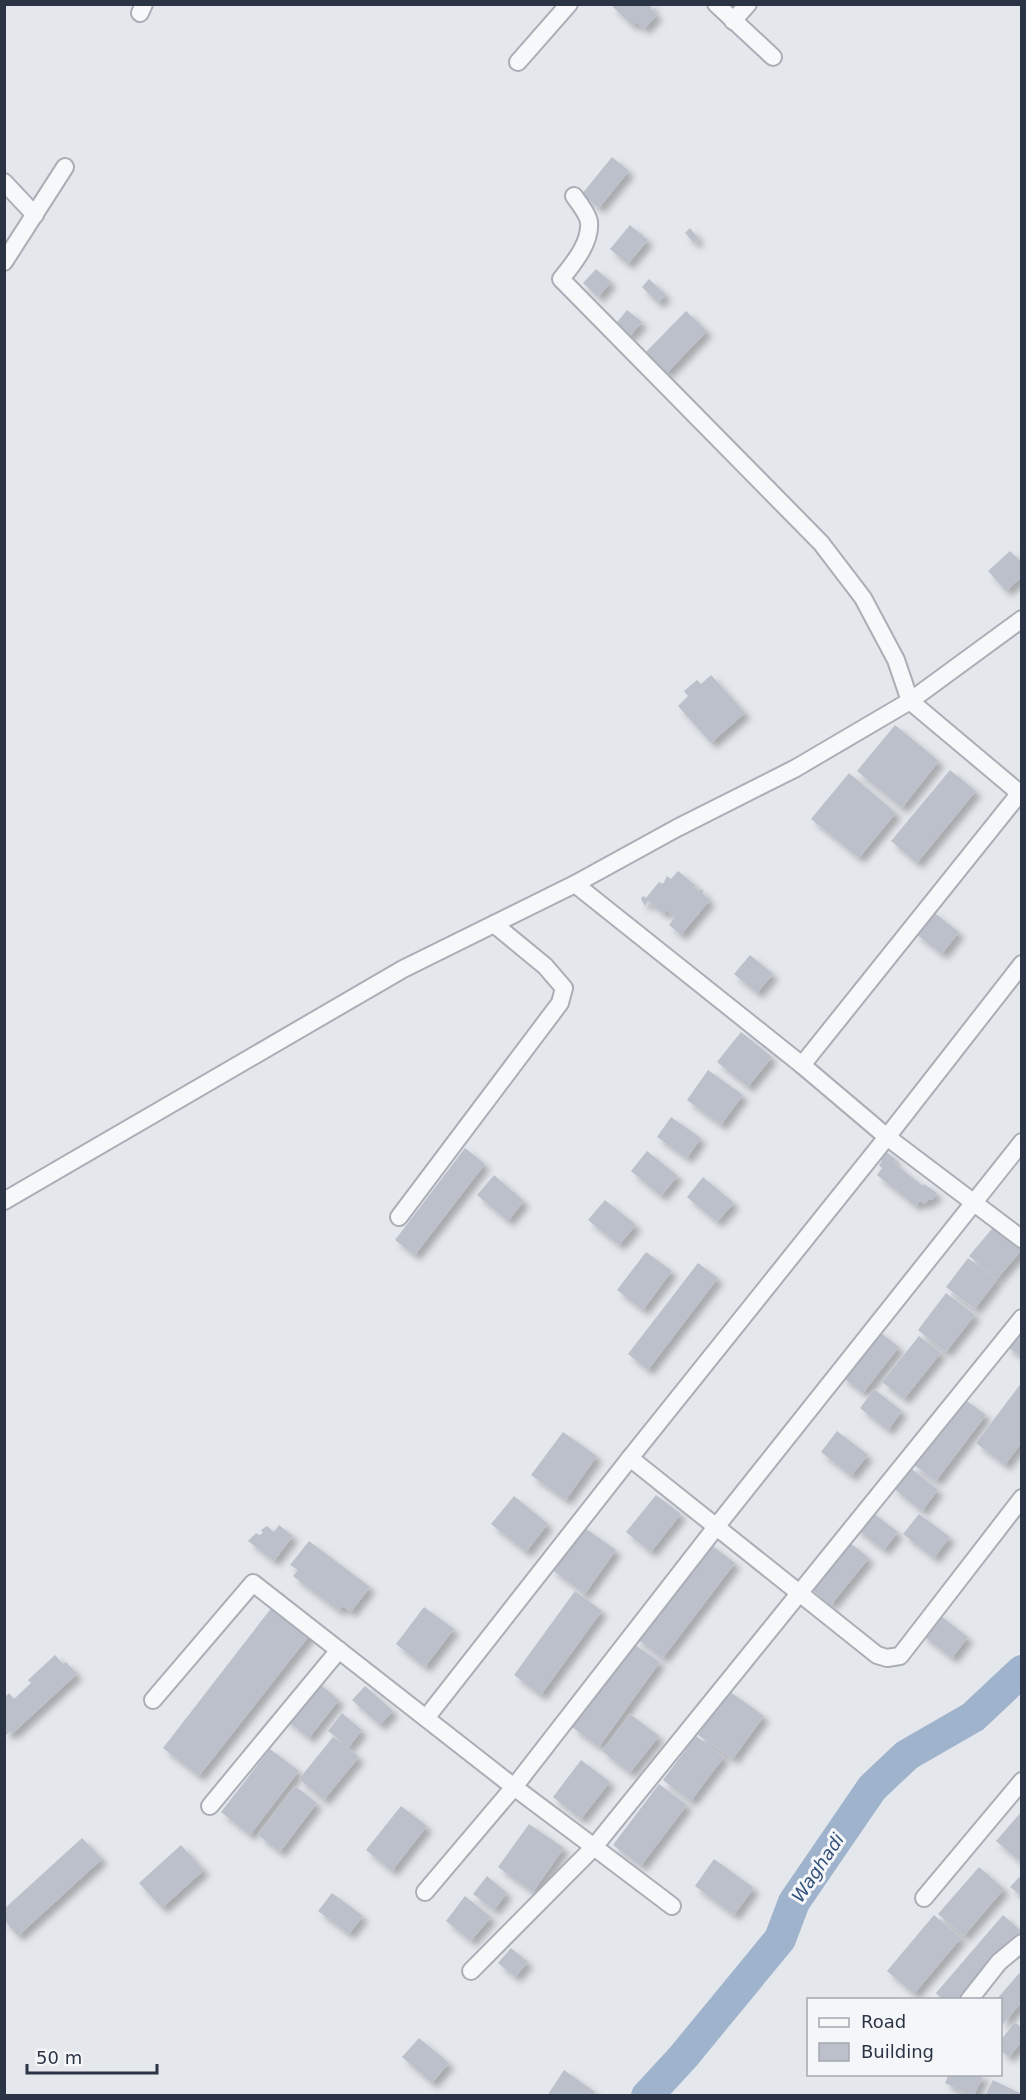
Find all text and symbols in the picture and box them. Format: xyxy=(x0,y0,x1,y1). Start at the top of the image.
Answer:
water label: Waghadi xyxy=(787,1829,848,1906)
legend xyxy=(807,1998,1002,2076)
text: Road xyxy=(861,2011,906,2032)
scale bar xyxy=(27,2037,158,2075)
text: Building xyxy=(861,2041,934,2062)
text: 50 m xyxy=(36,2047,82,2068)

